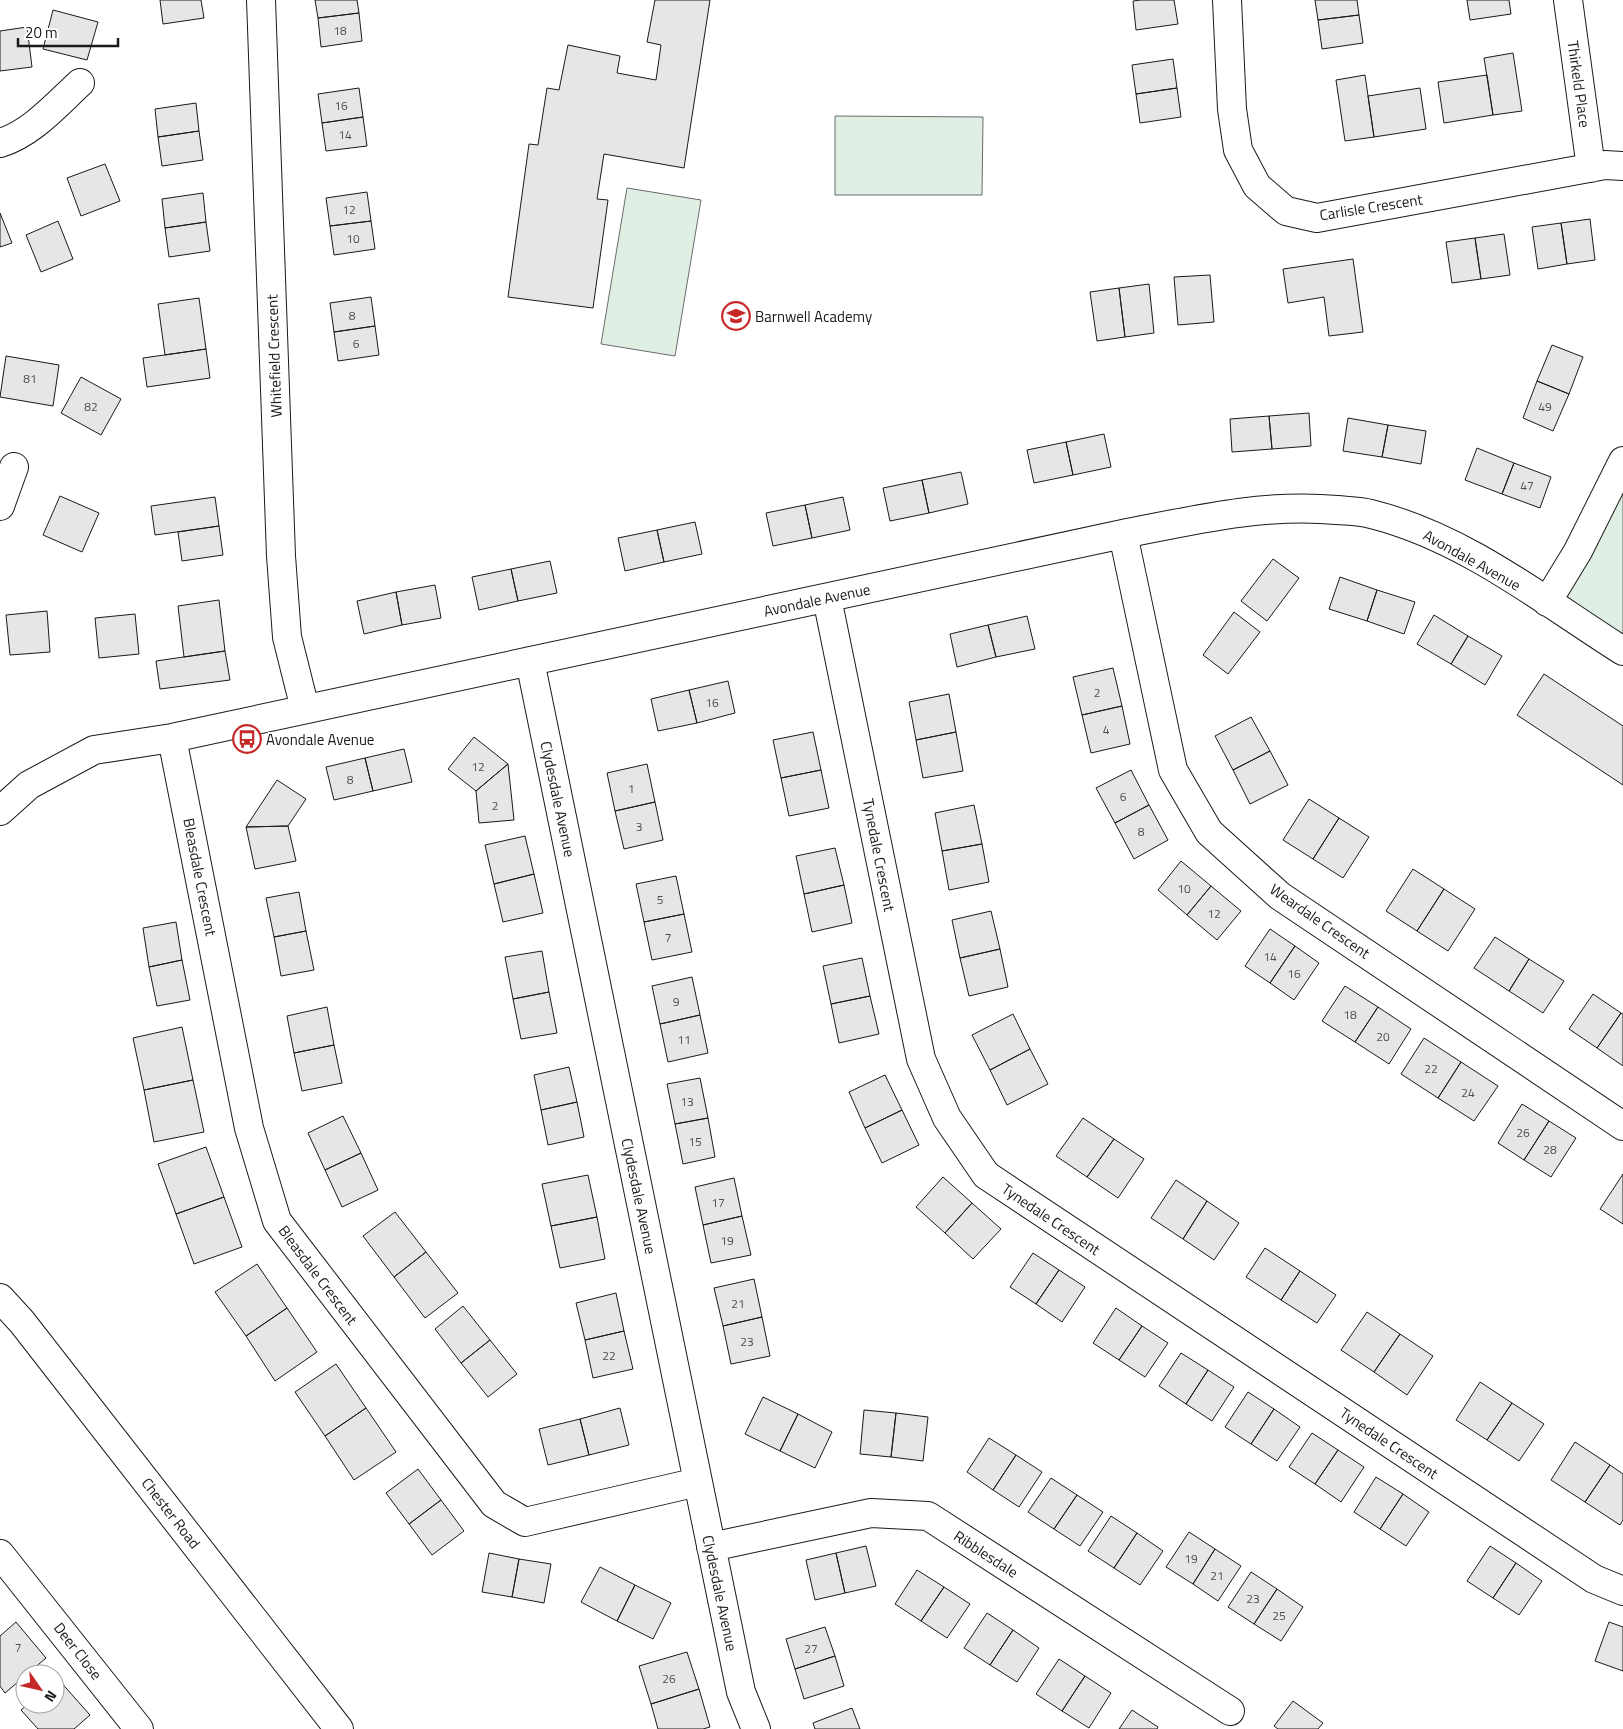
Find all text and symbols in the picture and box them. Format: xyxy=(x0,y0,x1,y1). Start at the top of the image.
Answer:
scale bar xyxy=(18,15,118,47)
text: 20 m xyxy=(25,21,58,44)
house number: 18 xyxy=(333,21,347,40)
street label: Thirkeld Place xyxy=(1562,39,1596,129)
house number: 16 xyxy=(334,96,348,115)
house number: 14 xyxy=(338,125,352,144)
street label: Carlisle Crescent xyxy=(1318,187,1425,226)
house number: 12 xyxy=(342,200,356,219)
house number: 10 xyxy=(346,229,360,248)
street label: Whitefield Crescent xyxy=(260,293,288,418)
school or university icon: Barnwell Academy xyxy=(721,301,751,331)
place label: Barnwell Academy xyxy=(755,305,872,328)
house number: 8 xyxy=(349,306,356,325)
house number: 6 xyxy=(353,334,360,353)
house number: 81 xyxy=(23,369,37,388)
house number: 82 xyxy=(84,397,98,416)
house number: 49 xyxy=(1538,397,1552,416)
house number: 47 xyxy=(1520,476,1534,495)
street label: Avondale Avenue xyxy=(1419,524,1525,596)
street label: Avondale Avenue xyxy=(762,577,872,623)
house number: 2 xyxy=(1094,683,1100,702)
house number: 16 xyxy=(705,693,719,712)
house number: 4 xyxy=(1103,720,1110,739)
bus stop icon: Avondale Avenue xyxy=(232,724,262,754)
place label: Avondale Avenue xyxy=(266,728,374,751)
street label: Clydesdale Avenue xyxy=(534,739,582,859)
house number: 12 xyxy=(471,757,485,776)
house number: 8 xyxy=(347,770,354,789)
house number: 1 xyxy=(628,779,634,798)
house number: 6 xyxy=(1120,787,1127,806)
house number: 2 xyxy=(492,796,498,815)
street label: Tynedale Crescent xyxy=(857,797,901,914)
street label: Bleasdale Crescent xyxy=(177,816,223,939)
house number: 3 xyxy=(636,817,642,836)
house number: 8 xyxy=(1138,822,1145,841)
street label: Weardale Crescent xyxy=(1265,878,1375,965)
house number: 10 xyxy=(1177,879,1191,898)
house number: 5 xyxy=(657,890,664,909)
house number: 12 xyxy=(1207,904,1221,923)
house number: 7 xyxy=(665,928,671,947)
house number: 14 xyxy=(1263,947,1277,966)
house number: 16 xyxy=(1287,964,1301,983)
house number: 9 xyxy=(673,992,680,1011)
house number: 18 xyxy=(1343,1005,1357,1024)
house number: 20 xyxy=(1376,1027,1390,1046)
house number: 11 xyxy=(677,1030,691,1049)
house number: 22 xyxy=(1424,1059,1438,1078)
house number: 24 xyxy=(1461,1083,1475,1102)
house number: 13 xyxy=(680,1092,694,1111)
house number: 26 xyxy=(1516,1123,1530,1142)
house number: 15 xyxy=(688,1132,702,1151)
street label: Clydesdale Avenue xyxy=(615,1136,663,1256)
house number: 28 xyxy=(1543,1140,1557,1159)
street label: Tynedale Crescent xyxy=(997,1177,1106,1261)
house number: 17 xyxy=(711,1193,725,1212)
street label: Bleasdale Crescent xyxy=(273,1220,364,1330)
house number: 19 xyxy=(720,1231,734,1250)
house number: 21 xyxy=(731,1294,745,1313)
house number: 23 xyxy=(740,1332,754,1351)
house number: 22 xyxy=(602,1346,616,1365)
street label: Tynedale Crescent xyxy=(1335,1401,1444,1485)
street label: Chester Road xyxy=(136,1473,206,1553)
street label: Ribblesdale xyxy=(949,1525,1023,1583)
street label: Clydesdale Avenue xyxy=(696,1533,744,1653)
house number: 19 xyxy=(1184,1549,1198,1568)
house number: 21 xyxy=(1210,1566,1224,1585)
house number: 23 xyxy=(1246,1589,1260,1608)
house number: 25 xyxy=(1272,1606,1286,1625)
street label: Deer Close xyxy=(48,1617,108,1685)
house number: 7 xyxy=(15,1638,21,1657)
house number: 27 xyxy=(804,1639,818,1658)
north arrow xyxy=(15,1664,65,1714)
house number: 26 xyxy=(662,1669,676,1688)
text: N xyxy=(40,1687,63,1706)

